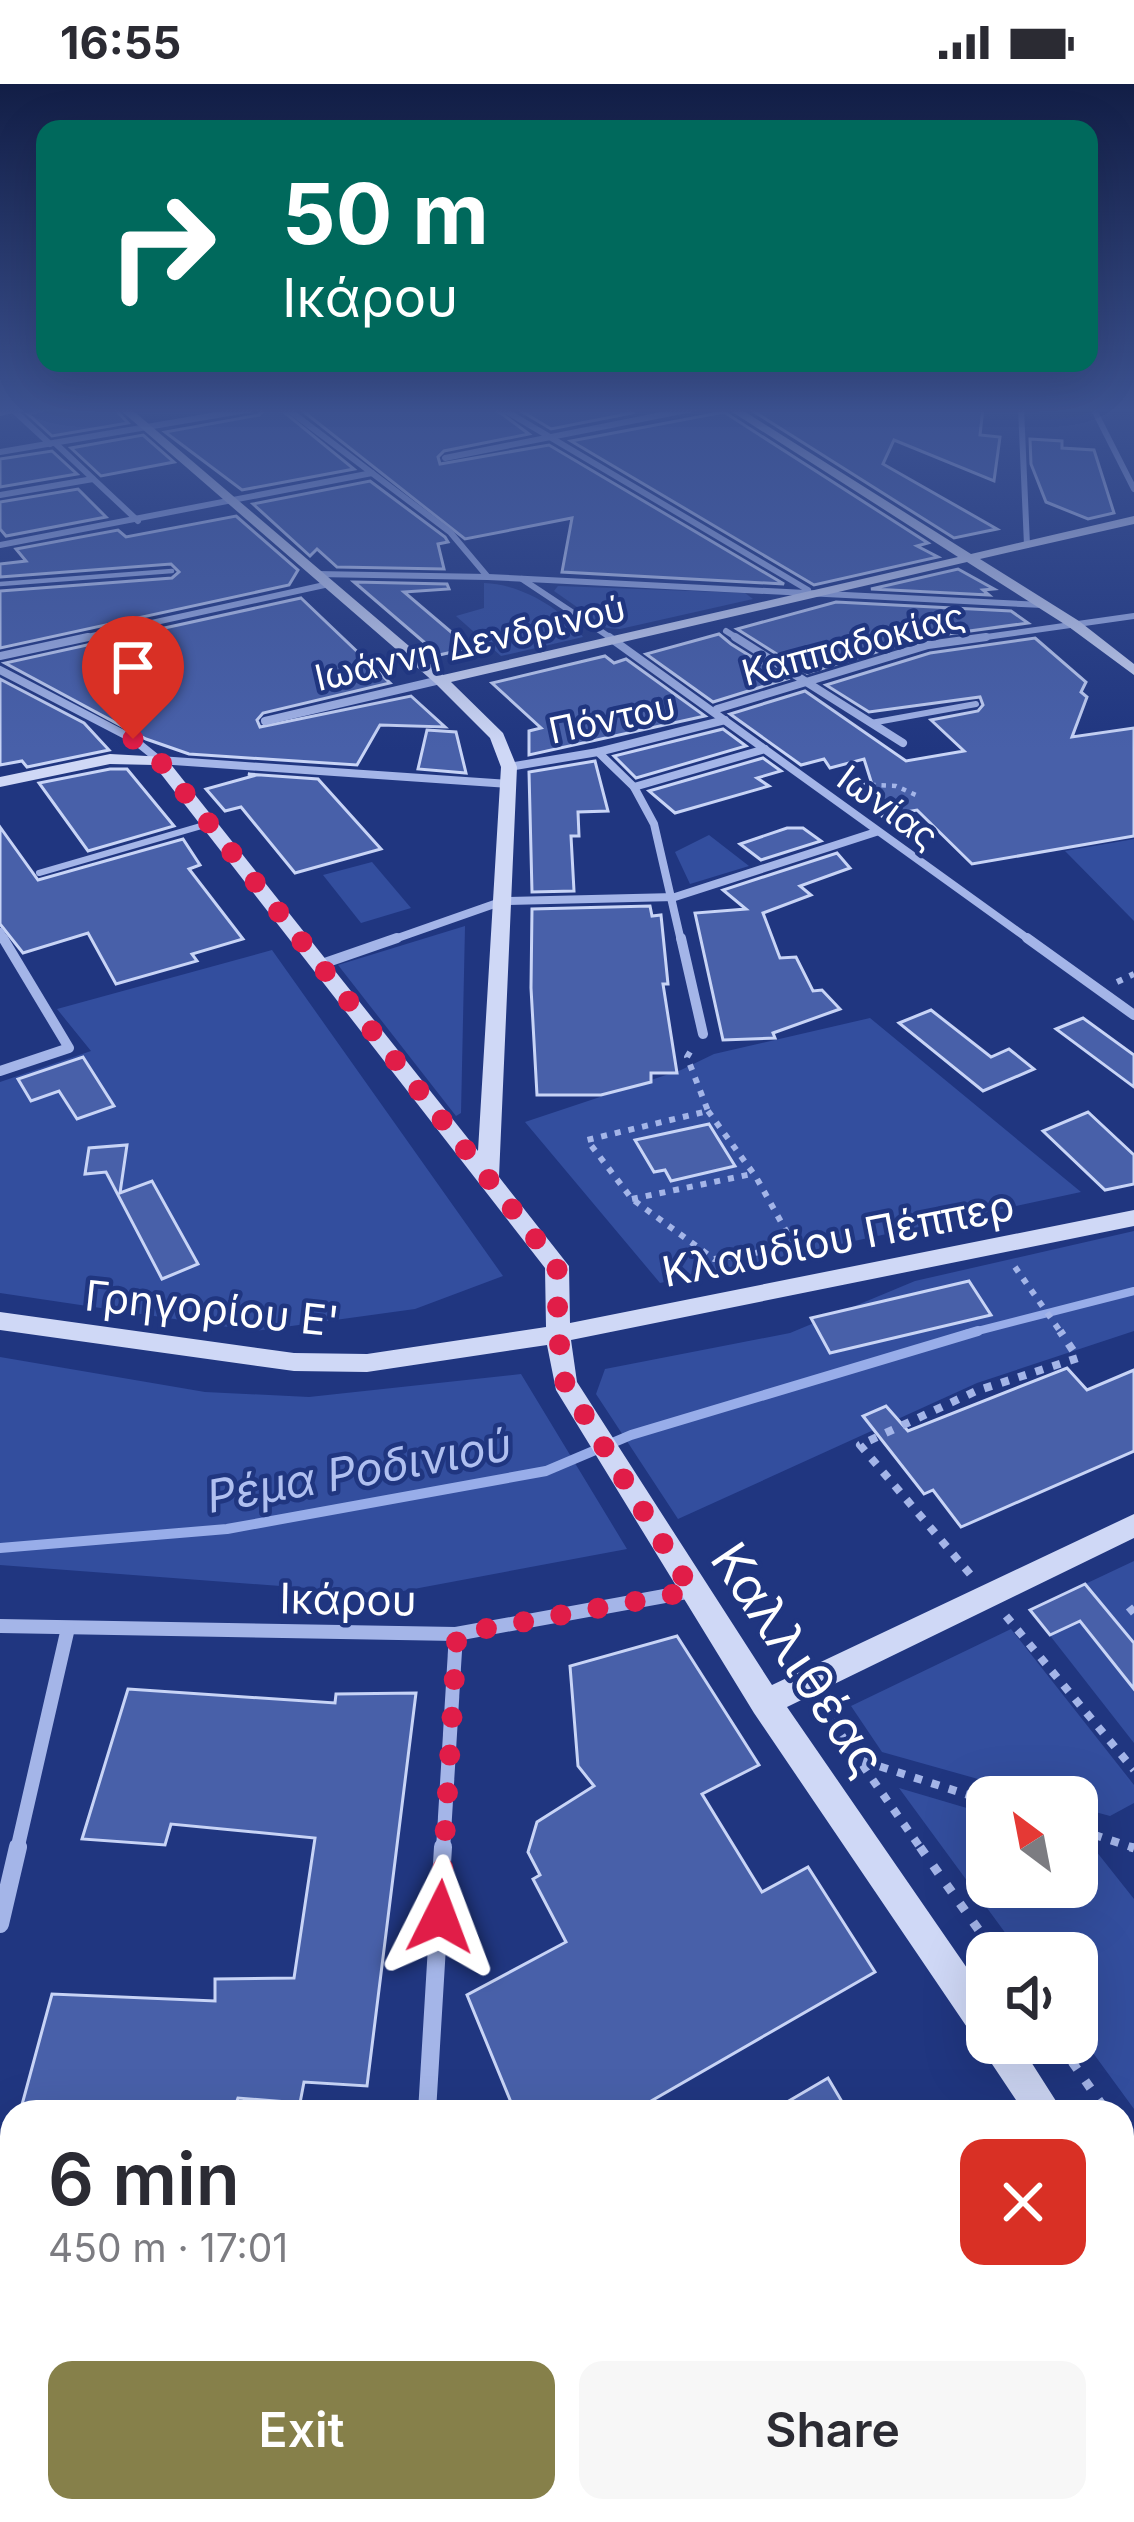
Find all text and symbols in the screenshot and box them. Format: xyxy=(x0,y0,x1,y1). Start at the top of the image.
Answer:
text: 16:55 xyxy=(60,15,181,70)
text: 50 m xyxy=(282,163,489,264)
icon: right xyxy=(84,168,240,324)
text: Ικάρου xyxy=(282,265,458,330)
street label: Ιωάννη Δενδρινού xyxy=(310,586,630,700)
street label: Καππαδοκίας xyxy=(737,593,969,695)
pin xyxy=(82,616,184,739)
icon: arrive xyxy=(100,634,166,700)
street label: Πόντου xyxy=(545,683,679,753)
street label: Ιωνίας xyxy=(829,756,947,858)
street label: Κλαυδίου Πέππερ xyxy=(658,1179,1018,1297)
street label: Γρηγορίου Ε' xyxy=(82,1269,342,1347)
water label: Ρέμα Ροδινιού xyxy=(202,1416,516,1524)
street label: Καλλιθέας xyxy=(699,1531,899,1787)
street label: Ικάρου xyxy=(279,1572,417,1626)
north arrow xyxy=(966,1776,1098,1908)
map controls xyxy=(966,1776,1098,2064)
position arrow xyxy=(377,1854,503,1980)
button: sound xyxy=(966,1932,1098,2064)
text: 6 min xyxy=(48,2135,240,2222)
button: close xyxy=(960,2139,1086,2265)
text: 450 m · 17:01 xyxy=(48,2224,288,2271)
button: Exit xyxy=(48,2361,555,2499)
button: Share xyxy=(579,2361,1086,2499)

